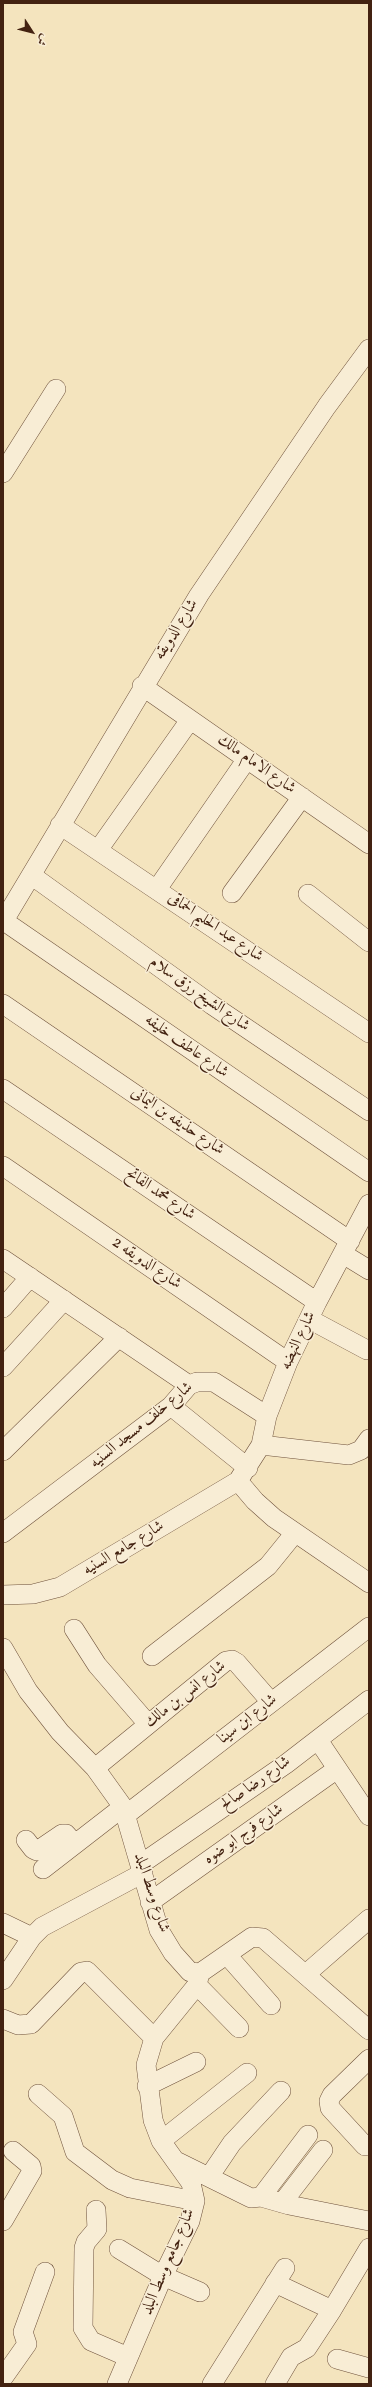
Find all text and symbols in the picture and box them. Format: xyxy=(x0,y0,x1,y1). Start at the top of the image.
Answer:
north arrow xyxy=(12,12,52,52)
text: ش xyxy=(33,31,51,48)
street label: شارع الدويقه xyxy=(151,596,203,664)
street label: شارع الامام مالك xyxy=(213,731,299,799)
street label: شارع عبد الحليم الحماقى xyxy=(164,889,266,967)
street label: شارع الشيخ رزق سلام xyxy=(145,953,253,1037)
street label: شارع عاطف خليفه xyxy=(140,1011,232,1083)
street label: شارع حذيفه بن اليمانى xyxy=(127,1084,227,1160)
street label: شارع محمد الفاتح xyxy=(122,1165,198,1225)
street label: شارع الدويقه 2 xyxy=(108,1234,184,1294)
street label: شارع النهضه xyxy=(277,1309,321,1373)
street label: شارع خلف مسجد السنيه xyxy=(87,1379,197,1473)
street label: شارع جامع السنيه xyxy=(80,1517,168,1581)
street label: شارع انس بن مالك xyxy=(142,1657,230,1733)
street label: شارع ابن سينا xyxy=(214,1691,282,1749)
street label: شارع رضا صالح xyxy=(217,1753,295,1815)
street label: شارع فرج ابو ضوه xyxy=(200,1801,288,1869)
street label: شارع وسط البلد xyxy=(129,1851,173,1935)
street label: شارع جامع وسط البلد xyxy=(138,2206,200,2318)

